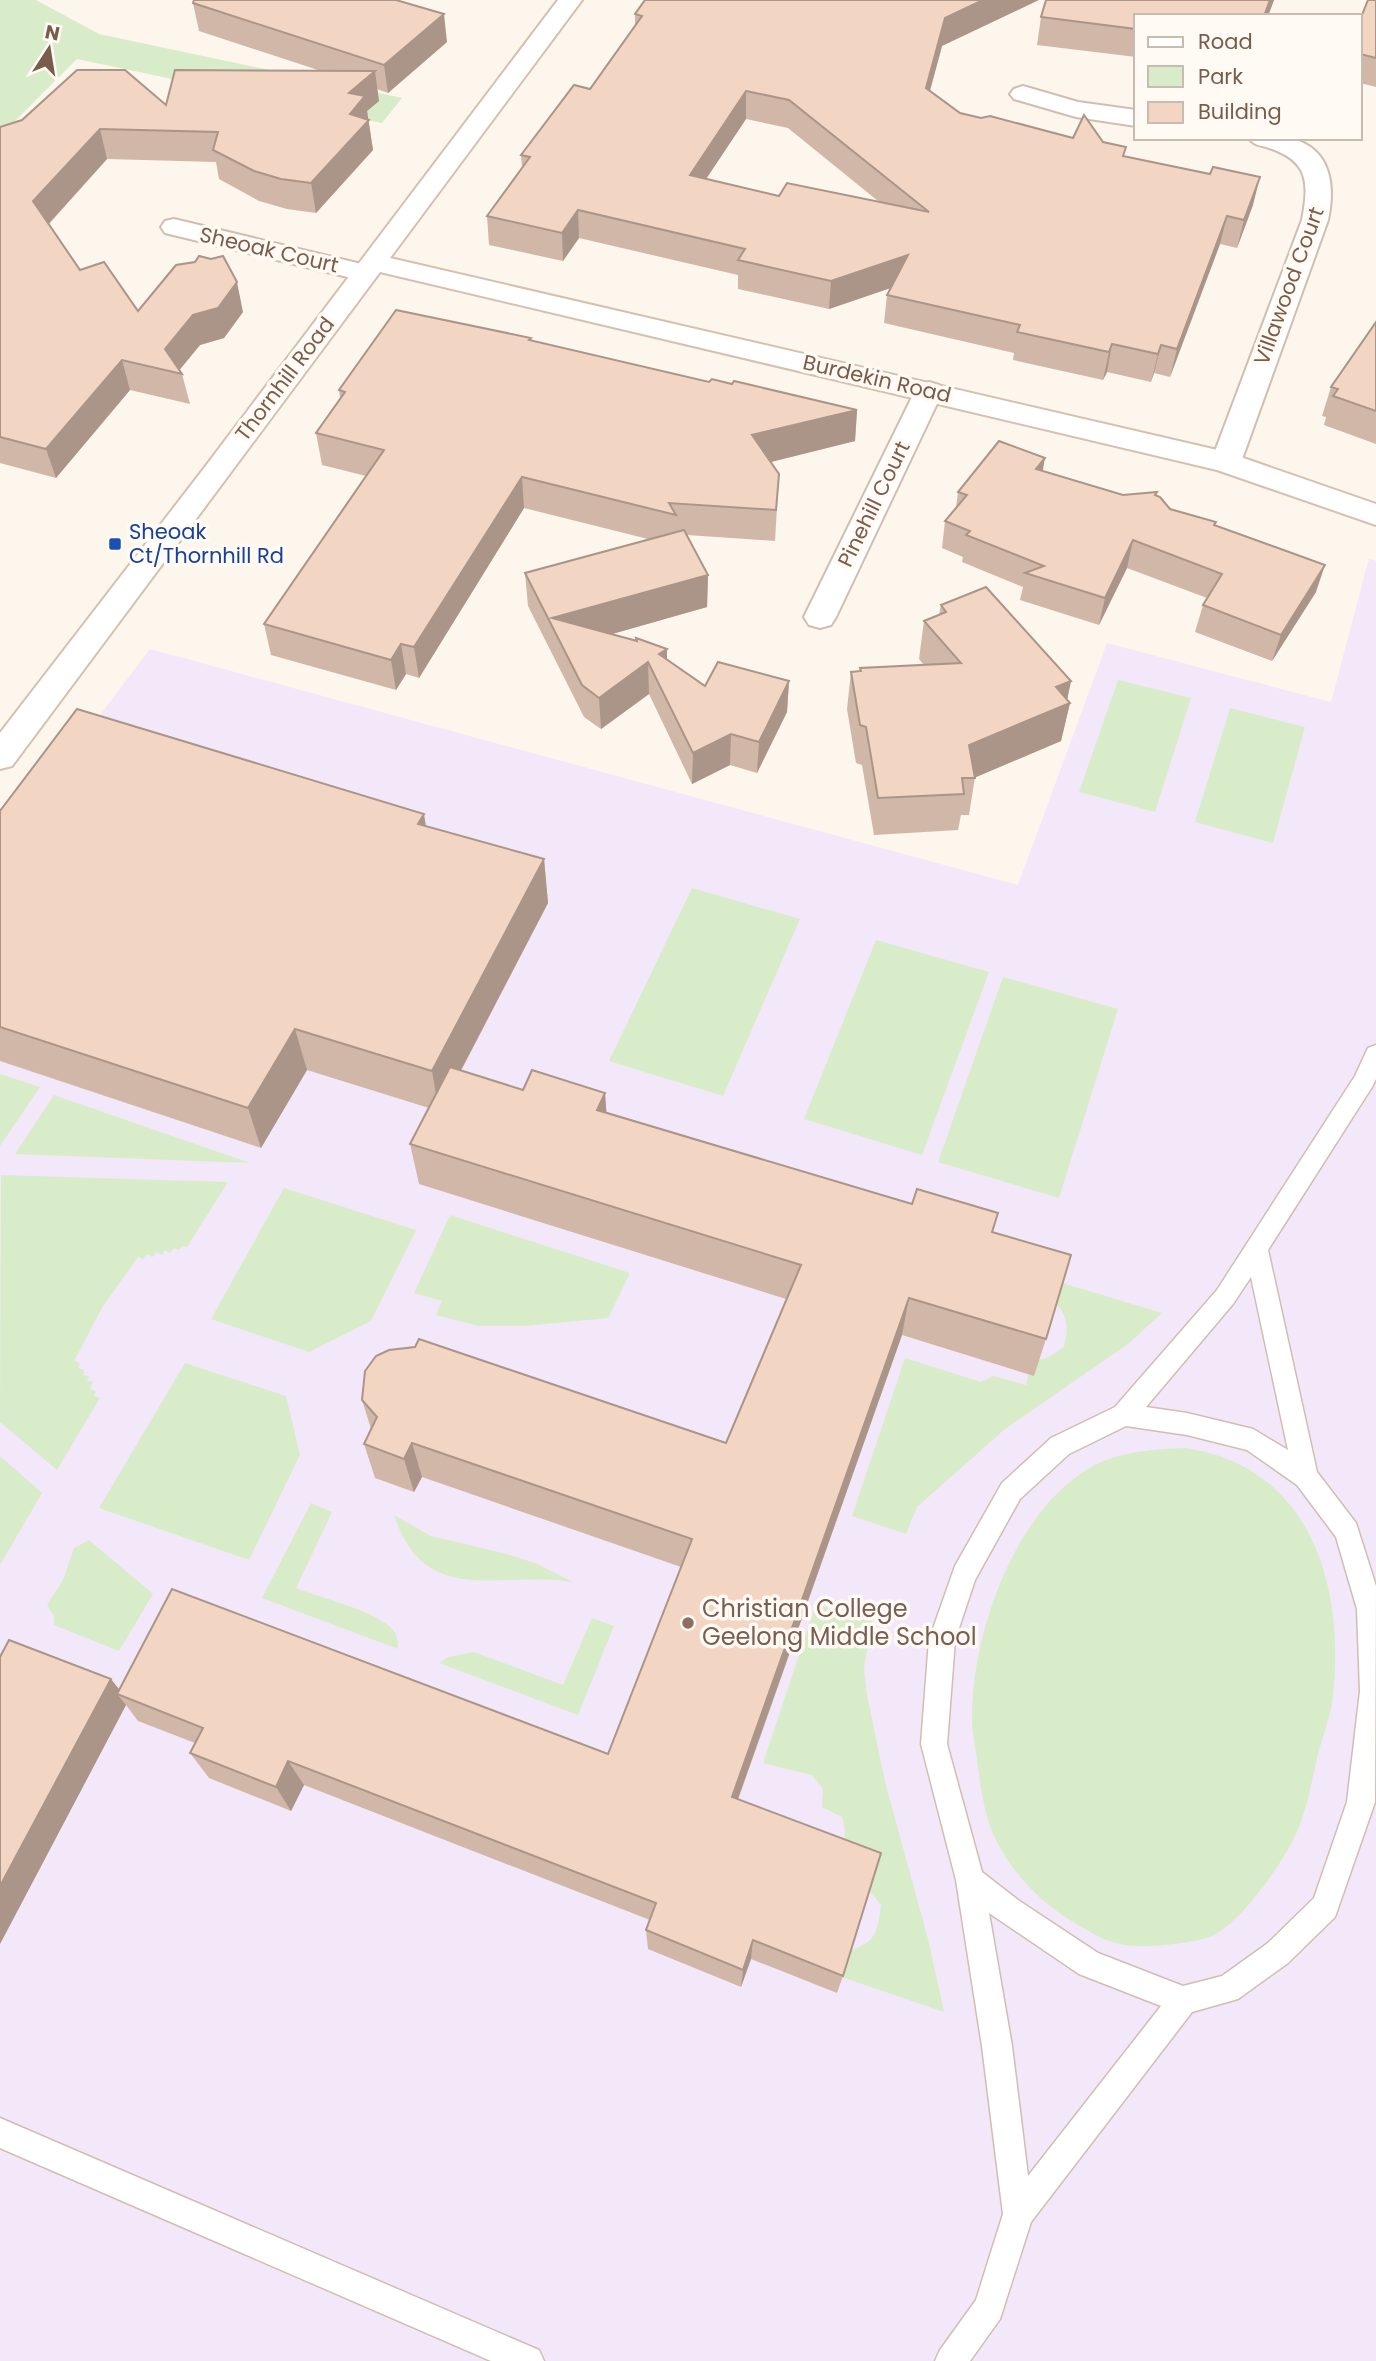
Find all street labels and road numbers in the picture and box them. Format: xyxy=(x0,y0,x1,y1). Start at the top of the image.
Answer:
street label: Villawood Court xyxy=(1246,203,1331,369)
street label: Sheoak Court xyxy=(197,219,341,280)
street label: Thornhill Road xyxy=(228,311,341,447)
street label: Burdekin Road xyxy=(800,347,954,410)
street label: Pinehill Court xyxy=(831,436,917,572)

